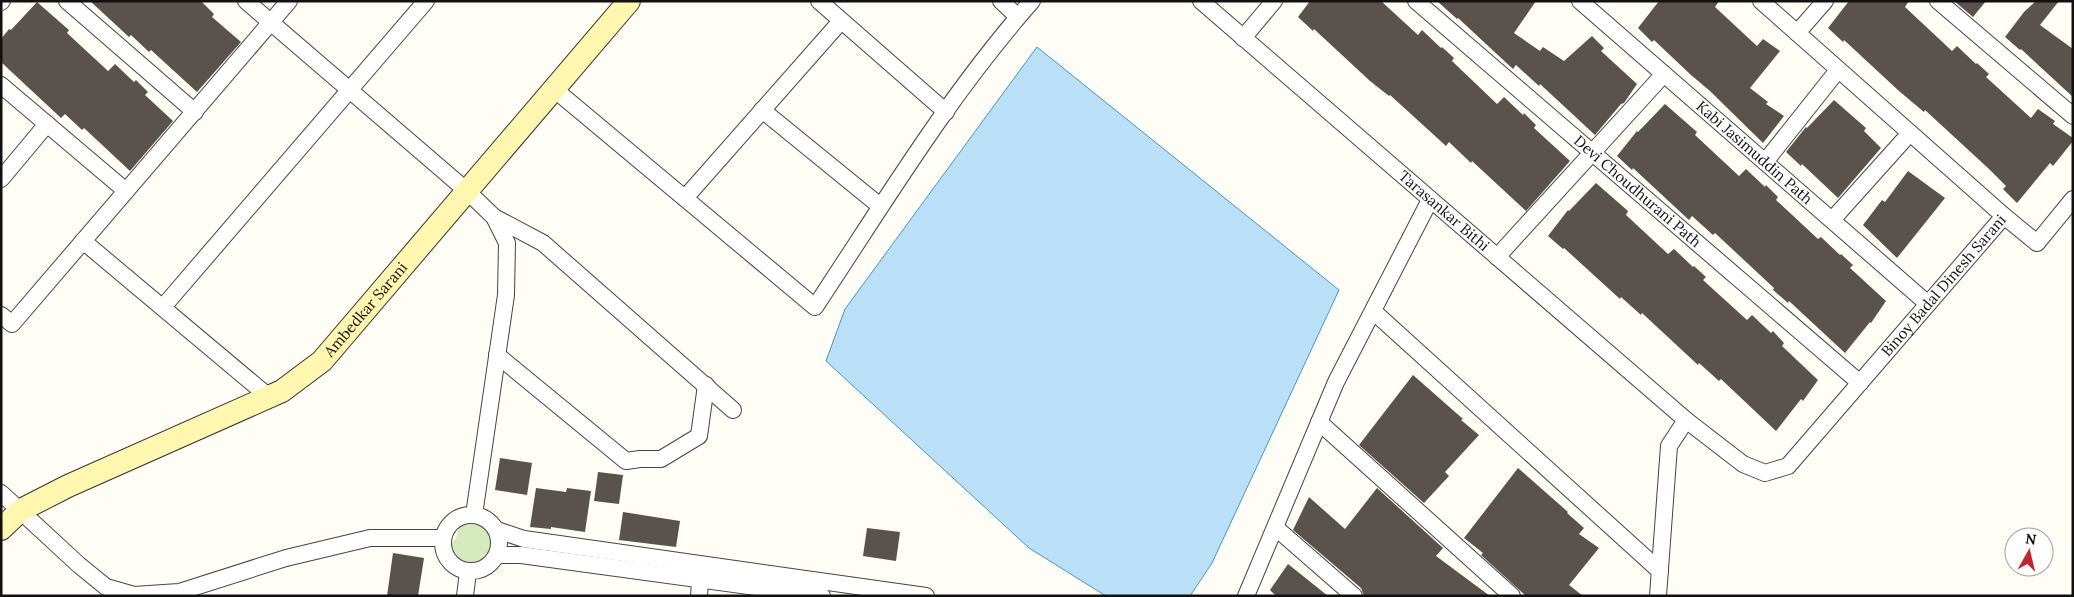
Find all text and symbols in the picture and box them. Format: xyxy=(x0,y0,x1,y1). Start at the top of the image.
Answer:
street label: Kabi Jasimuddin Path xyxy=(1692,96,1817,208)
street label: Devi Choudhurani Path xyxy=(1570,131,1705,251)
street label: Tarasankar Bithi xyxy=(1395,166,1494,255)
street label: Binoy Badal Dinesh Sarani xyxy=(1877,211,2010,360)
street label: Ambedkar Sarani xyxy=(319,258,411,361)
north arrow xyxy=(2004,527,2054,577)
text: N xyxy=(2024,529,2038,549)

